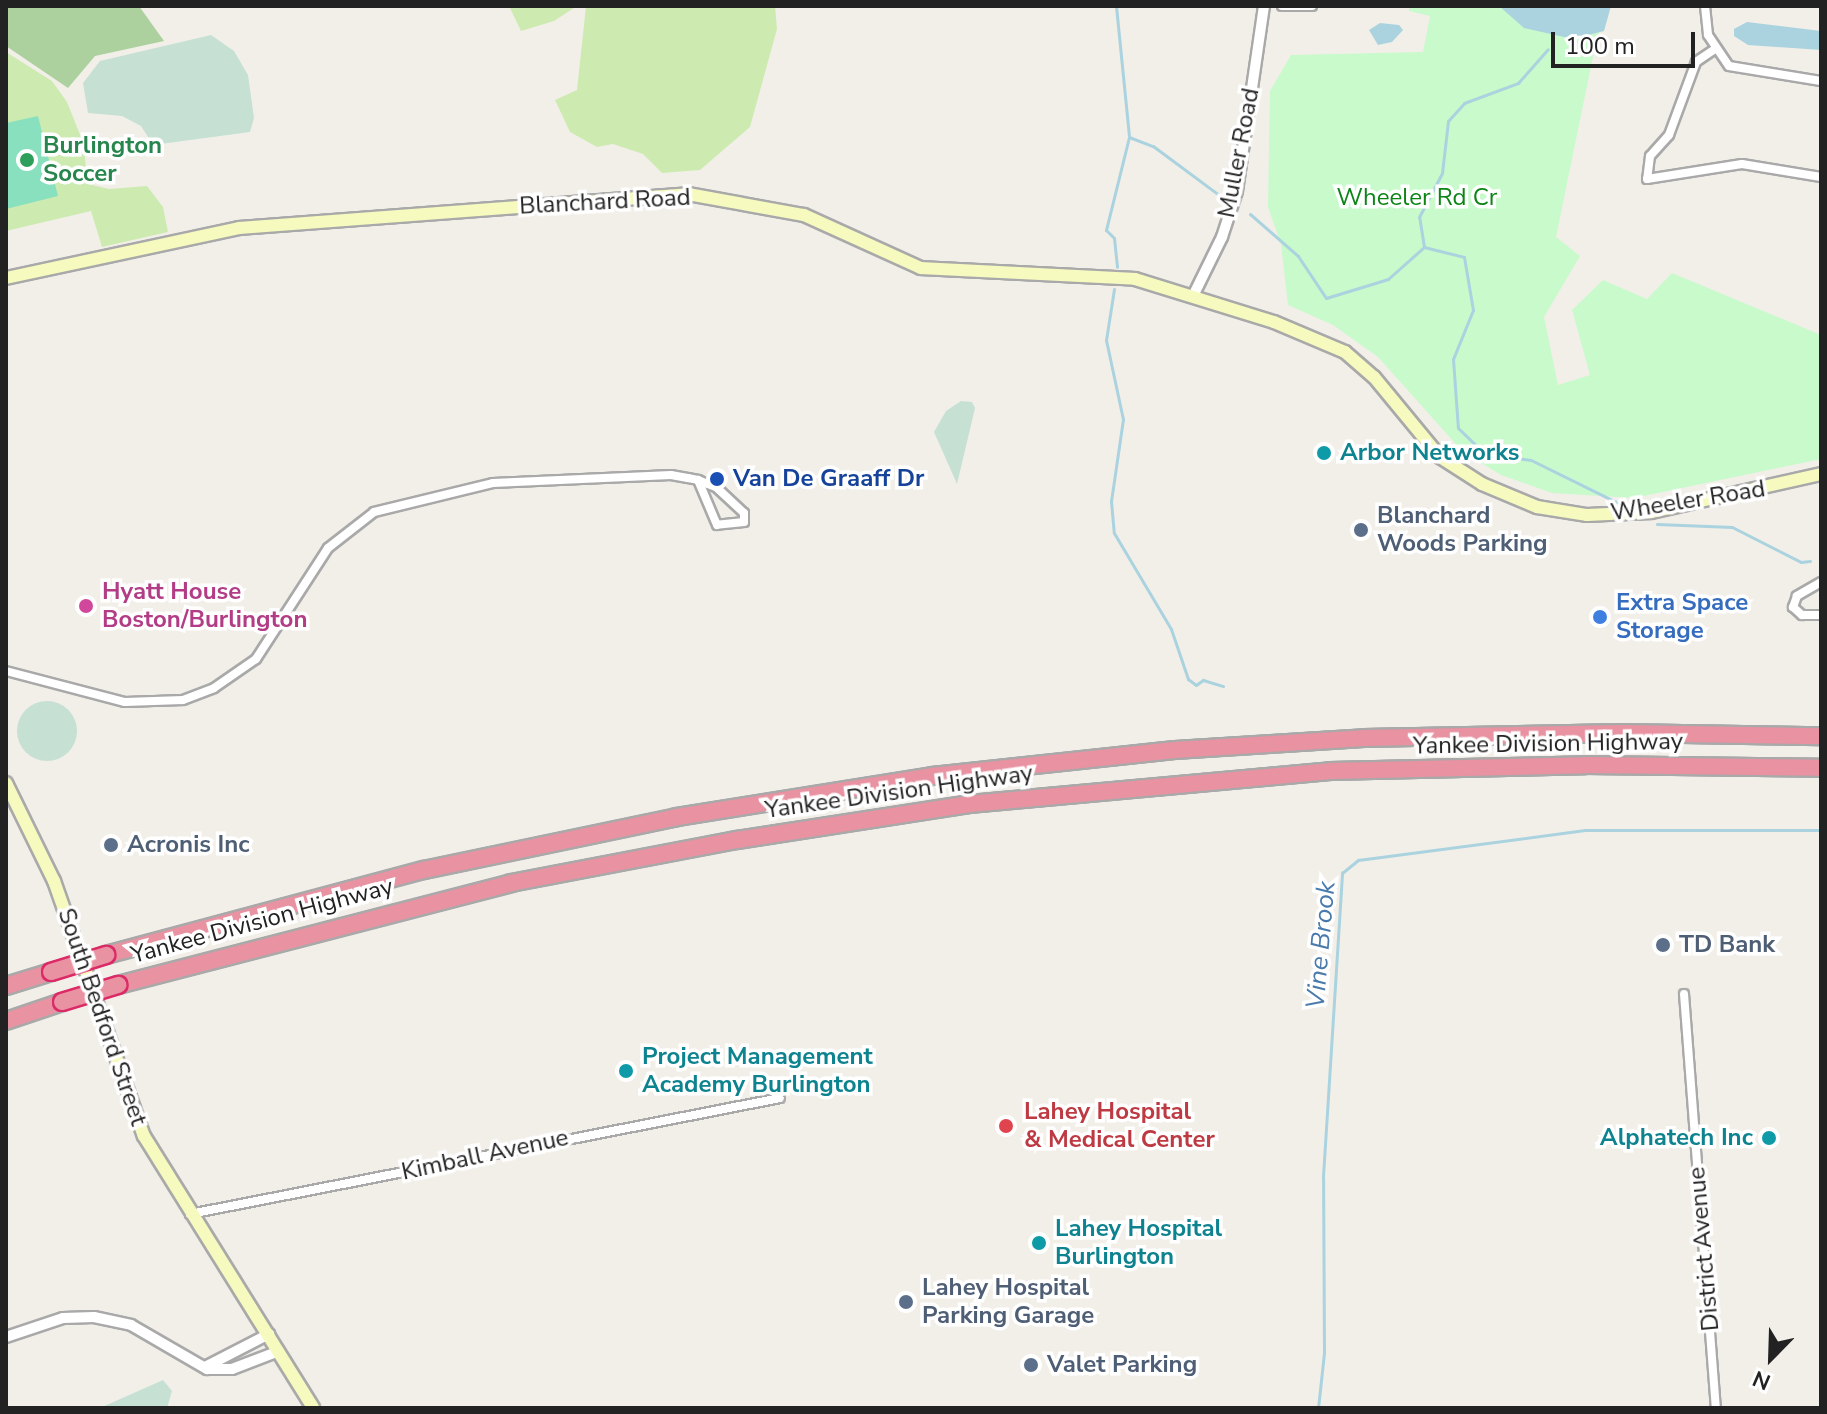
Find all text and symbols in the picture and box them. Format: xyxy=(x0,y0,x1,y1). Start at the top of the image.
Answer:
scale bar xyxy=(1555,16,1699,66)
text: 100 m xyxy=(1565,30,1635,62)
street label: Muller Road xyxy=(1212,86,1266,220)
place label: Burlington Soccer xyxy=(43,132,162,188)
marker: Burlington Soccer xyxy=(18,151,36,169)
street label: Blanchard Road xyxy=(519,183,691,221)
park label: Wheeler Rd Cr xyxy=(1337,184,1497,212)
place label: Arbor Networks xyxy=(1340,439,1520,467)
marker: Arbor Networks xyxy=(1315,444,1333,462)
place label: Van De Graaff Dr xyxy=(733,465,924,493)
marker: Van De Graaff Dr xyxy=(708,470,726,488)
street label: Wheeler Road xyxy=(1609,475,1767,527)
place label: Blanchard Woods Parking xyxy=(1377,502,1548,558)
marker: Blanchard Woods Parking xyxy=(1352,521,1370,539)
place label: Hyatt House Boston/Burlington xyxy=(102,578,307,634)
place label: Extra Space Storage xyxy=(1616,589,1748,645)
marker: Hyatt House Boston/Burlington xyxy=(77,597,95,615)
marker: Extra Space Storage xyxy=(1591,608,1609,626)
street label: Yankee Division Highway xyxy=(1413,727,1683,761)
street label: Yankee Division Highway xyxy=(763,759,1035,825)
place label: Acronis Inc xyxy=(127,831,250,859)
marker: Acronis Inc xyxy=(102,836,120,854)
street label: Yankee Division Highway xyxy=(128,872,396,970)
water label: Vine Brook xyxy=(1300,880,1342,1010)
street label: South Bedford Street xyxy=(51,905,153,1129)
place label: TD Bank xyxy=(1679,931,1775,959)
marker: TD Bank xyxy=(1654,936,1672,954)
place label: Project Management Academy Burlington xyxy=(642,1043,873,1099)
marker: Project Management Academy Burlington xyxy=(617,1062,635,1080)
place label: Lahey Hospital & Medical Center xyxy=(1024,1098,1215,1154)
marker: Lahey Hospital & Medical Center xyxy=(995,1115,1017,1137)
street label: Kimball Avenue xyxy=(399,1123,571,1187)
place label: Alphatech Inc xyxy=(1600,1124,1753,1152)
marker: Alphatech Inc xyxy=(1760,1129,1778,1147)
street label: District Avenue xyxy=(1682,1166,1726,1332)
place label: Lahey Hospital Burlington xyxy=(1055,1215,1222,1271)
marker: Lahey Hospital Burlington xyxy=(1030,1234,1048,1252)
place label: Lahey Hospital Parking Garage xyxy=(922,1274,1094,1330)
marker: Lahey Hospital Parking Garage xyxy=(897,1293,915,1311)
north arrow xyxy=(1731,1318,1811,1398)
place label: Valet Parking xyxy=(1047,1351,1197,1379)
marker: Valet Parking xyxy=(1022,1356,1040,1374)
text: N xyxy=(1748,1363,1775,1397)

